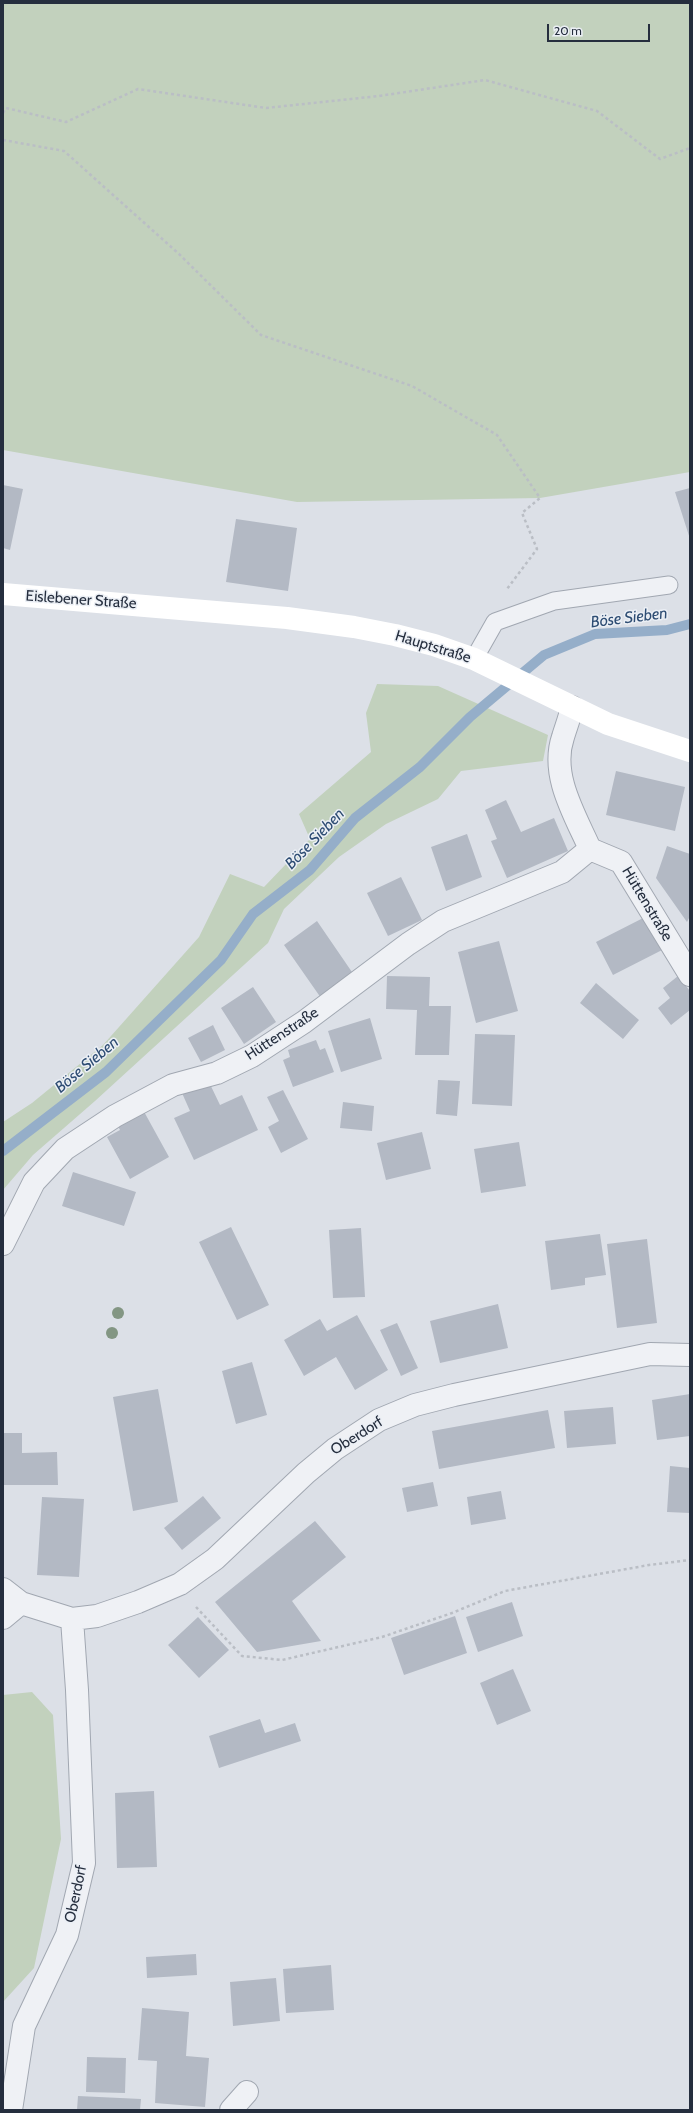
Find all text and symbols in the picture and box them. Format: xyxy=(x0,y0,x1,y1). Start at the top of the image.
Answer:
scale bar xyxy=(549,16,652,42)
text: 20 m xyxy=(554,23,582,38)
street label: Eislebener Straße xyxy=(25,587,137,613)
water label: Böse Sieben xyxy=(589,604,669,632)
street label: Hauptstraße xyxy=(393,627,473,667)
water label: Böse Sieben xyxy=(281,805,349,873)
street label: Hüttenstraße xyxy=(618,863,676,945)
street label: Hüttenstraße xyxy=(242,1004,322,1064)
water label: Böse Sieben xyxy=(51,1033,123,1097)
street label: Oberdorf xyxy=(328,1413,386,1459)
street label: Oberdorf xyxy=(61,1864,91,1924)

